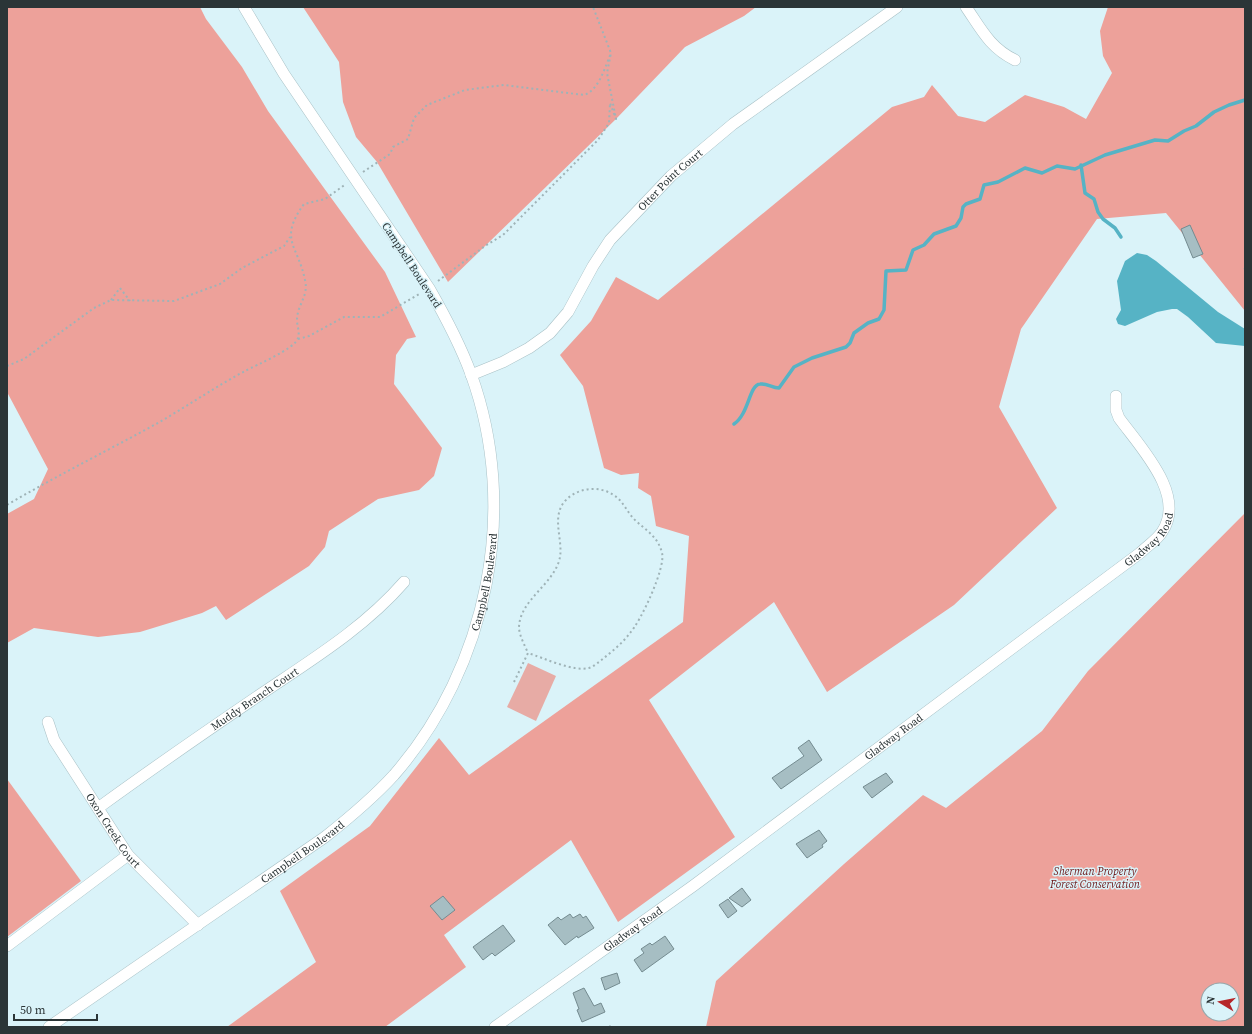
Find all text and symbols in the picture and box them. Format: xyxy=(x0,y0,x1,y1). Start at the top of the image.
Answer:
street label: Otter Point Court xyxy=(635,146,706,214)
street label: Campbell Boulevard xyxy=(378,220,445,312)
street label: Gladway Road xyxy=(1121,511,1177,570)
street label: Campbell Boulevard xyxy=(468,532,501,633)
street label: Muddy Branch Court xyxy=(208,664,302,734)
street label: Gladway Road xyxy=(861,710,927,764)
street label: Oxon Creek Court xyxy=(82,790,144,872)
street label: Campbell Boulevard xyxy=(258,817,348,887)
park label: Sherman Property Forest Conservation xyxy=(1049,864,1141,892)
street label: Gladway Road xyxy=(600,903,666,956)
north arrow xyxy=(1200,982,1240,1022)
text: N xyxy=(1203,995,1219,1006)
scale bar xyxy=(14,996,97,1022)
text: 50 m xyxy=(20,1002,46,1018)

